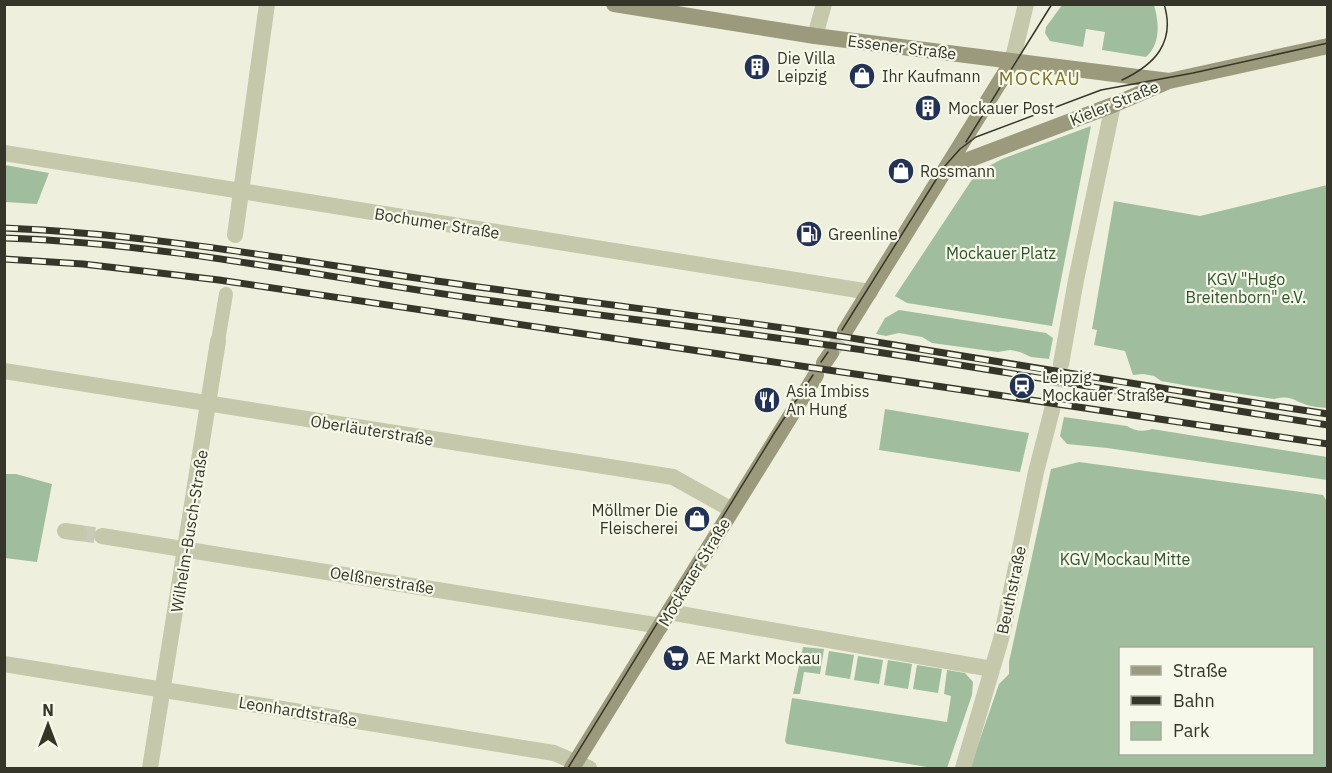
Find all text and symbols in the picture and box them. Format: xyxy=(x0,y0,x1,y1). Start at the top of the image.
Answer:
street label: Essener Straße xyxy=(846,30,958,64)
place label: Die Villa Leipzig xyxy=(777,48,836,86)
building icon: Die Villa Leipzig xyxy=(742,52,772,82)
shop icon: Ihr Kaufmann xyxy=(847,61,877,91)
place label: Ihr Kaufmann xyxy=(882,66,981,86)
district label: MOCKAU xyxy=(999,67,1081,90)
street label: Kieler Straße xyxy=(1067,76,1162,130)
building icon: Mockauer Post xyxy=(913,93,943,123)
place label: Mockauer Post xyxy=(948,98,1054,118)
shop icon: Rossmann xyxy=(886,156,916,186)
place label: Rossmann xyxy=(920,161,995,181)
street label: Bochumer Straße xyxy=(373,203,501,243)
fuel station icon: Greenline xyxy=(794,219,824,249)
place label: Greenline xyxy=(828,224,898,244)
park label: Mockauer Platz xyxy=(946,243,1056,263)
park label: KGV "Hugo Breitenborn" e.V. xyxy=(1186,269,1306,307)
place label: Leipzig Mockauer Straße xyxy=(1042,367,1165,405)
station icon: Leipzig Mockauer Straße xyxy=(1007,371,1037,401)
place label: Asia Imbiss An Hung xyxy=(786,381,870,419)
restaurant icon: Asia Imbiss An Hung xyxy=(752,385,782,415)
street label: Oberläuterstraße xyxy=(309,410,435,450)
street label: Wilhelm-Busch-Straße xyxy=(166,448,212,614)
place label: Möllmer Die Fleischerei xyxy=(592,500,678,538)
shop icon: Möllmer Die Fleischerei xyxy=(682,504,712,534)
street label: Mockauer Straße xyxy=(654,514,734,630)
street label: Beuthstraße xyxy=(992,544,1030,636)
park label: KGV Mockau Mitte xyxy=(1060,549,1191,569)
street label: Oelßnerstraße xyxy=(329,562,436,598)
supermarket icon: AE Markt Mockau xyxy=(661,643,691,673)
legend xyxy=(1119,647,1314,755)
place label: AE Markt Mockau xyxy=(696,648,820,668)
text: Straße xyxy=(1173,659,1227,682)
text: Bahn xyxy=(1173,689,1215,712)
street label: Leonhardtstraße xyxy=(237,692,359,730)
north arrow xyxy=(18,695,78,755)
text: N xyxy=(42,700,54,720)
text: Park xyxy=(1173,719,1210,742)

